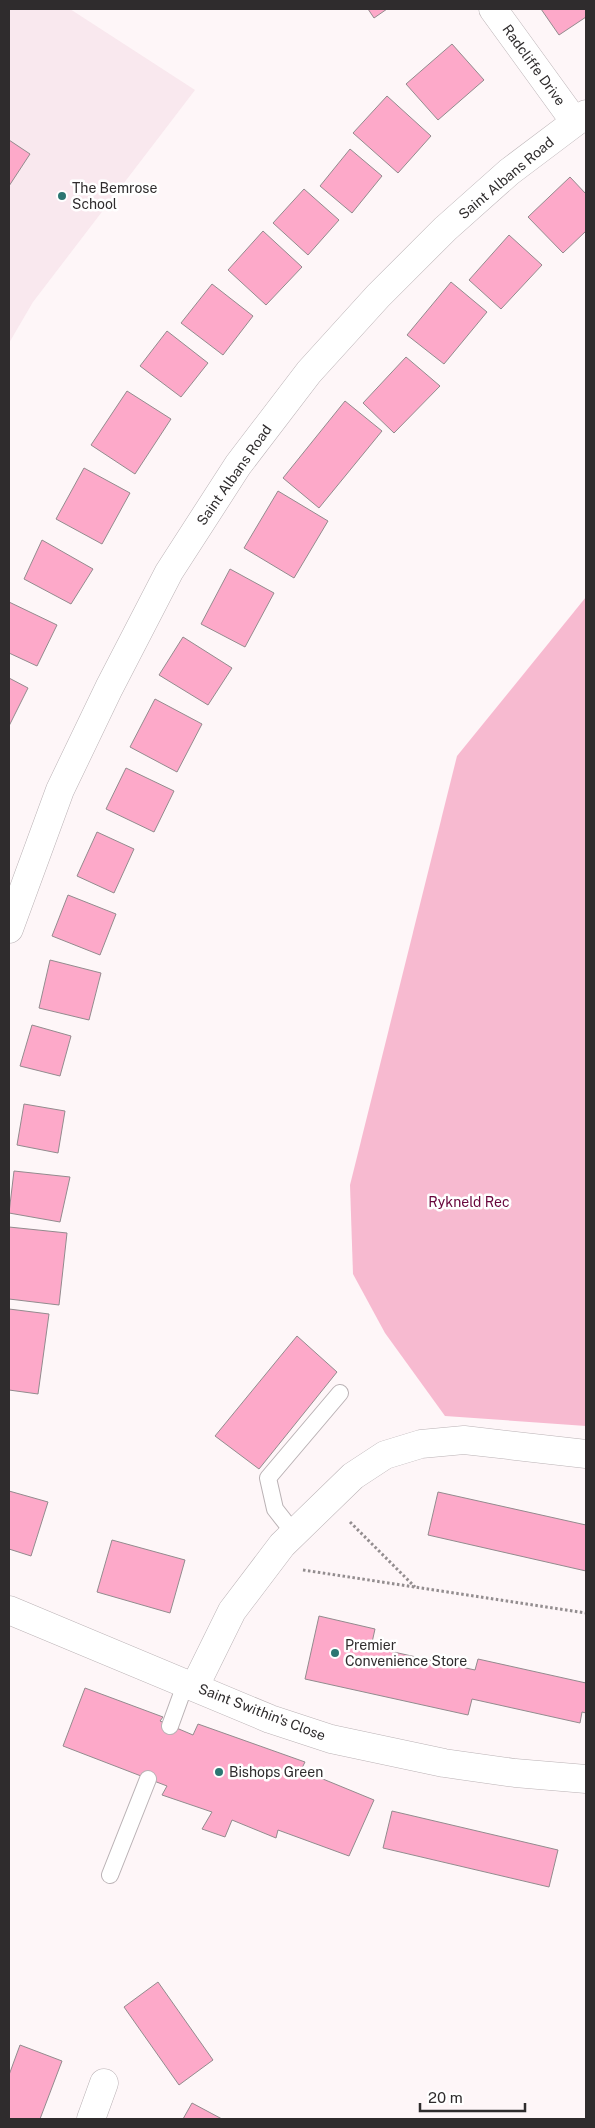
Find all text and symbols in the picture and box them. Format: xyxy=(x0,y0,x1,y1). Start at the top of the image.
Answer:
street label: Radcliffe Drive xyxy=(499,21,569,109)
street label: Saint Albans Road xyxy=(455,134,557,222)
place label: The Bemrose School xyxy=(72,180,157,212)
marker: The Bemrose School xyxy=(56,190,68,202)
street label: Saint Albans Road xyxy=(193,422,275,528)
park label: Rykneld Rec xyxy=(428,1194,510,1210)
place label: Premier Convenience Store xyxy=(345,1637,467,1669)
marker: Premier Convenience Store xyxy=(329,1647,341,1659)
street label: Saint Swithin's Close xyxy=(196,1680,328,1744)
place label: Bishops Green xyxy=(229,1764,323,1780)
marker: Bishops Green xyxy=(213,1766,225,1778)
scale bar xyxy=(420,2080,525,2112)
text: 20 m xyxy=(428,2089,463,2106)

